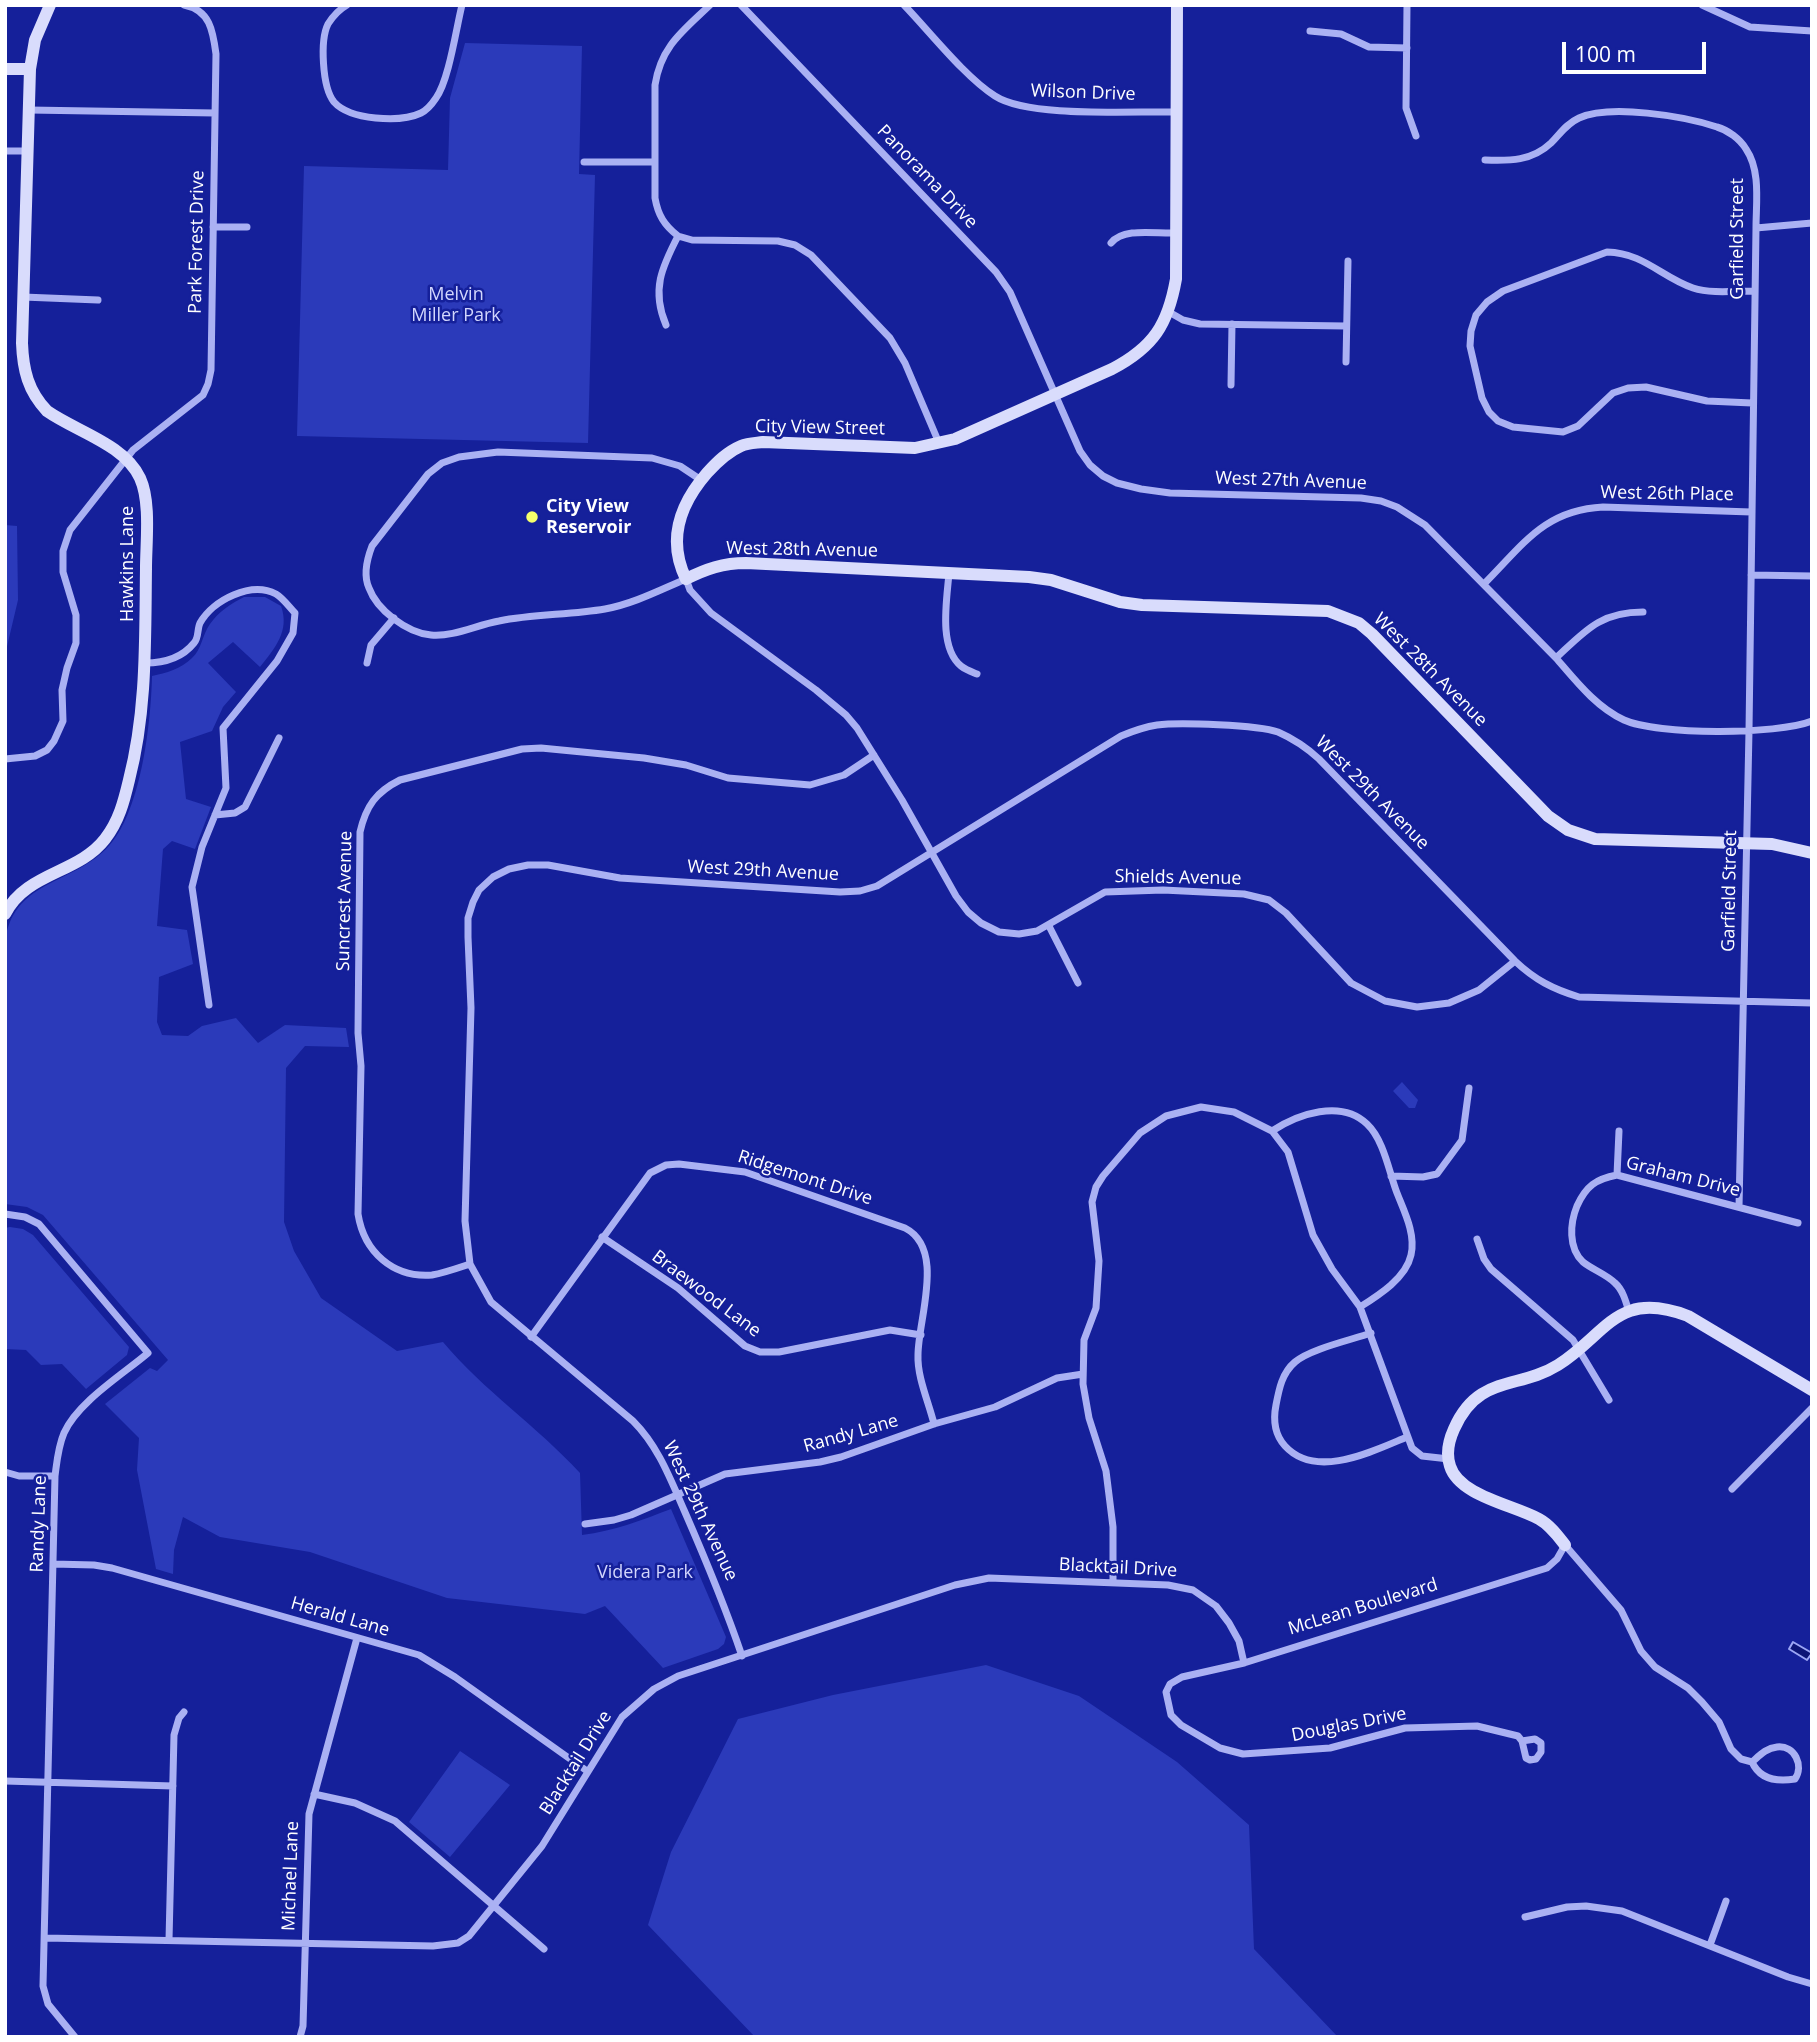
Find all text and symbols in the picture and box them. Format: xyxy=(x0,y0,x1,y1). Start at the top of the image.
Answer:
scale bar xyxy=(1565,28,1708,72)
text: 100 m xyxy=(1575,40,1636,68)
street label: Wilson Drive xyxy=(1030,80,1136,106)
street label: Panorama Drive xyxy=(872,121,982,233)
street label: Park Forest Drive xyxy=(185,170,209,314)
street label: Garfield Street xyxy=(1727,178,1749,300)
park label: Melvin Miller Park xyxy=(411,284,501,326)
street label: City View Street xyxy=(755,416,885,440)
street label: West 27th Avenue xyxy=(1215,468,1367,494)
street label: West 26th Place xyxy=(1600,482,1734,506)
place label: City View Reservoir xyxy=(546,496,631,538)
street label: Hawkins Lane xyxy=(117,506,139,622)
marker: City View Reservoir xyxy=(524,509,540,525)
street label: West 28th Avenue xyxy=(726,538,878,562)
street label: West 28th Avenue xyxy=(1369,609,1491,731)
street label: West 29th Avenue xyxy=(1311,732,1433,854)
street label: Garfield Street xyxy=(1718,830,1742,952)
street label: Suncrest Avenue xyxy=(333,831,357,971)
street label: West 29th Avenue xyxy=(687,856,839,886)
street label: Shields Avenue xyxy=(1114,866,1242,890)
street label: Ridgemont Drive xyxy=(735,1146,875,1210)
street label: Graham Drive xyxy=(1624,1152,1742,1202)
street label: Braewood Lane xyxy=(647,1246,765,1342)
street label: Randy Lane xyxy=(801,1410,901,1458)
street label: West 29th Avenue xyxy=(658,1438,742,1584)
street label: Randy Lane xyxy=(27,1475,51,1573)
street label: Blacktail Drive xyxy=(1058,1554,1178,1582)
park label: Videra Park xyxy=(597,1562,693,1584)
street label: McLean Boulevard xyxy=(1285,1574,1441,1640)
street label: Herald Lane xyxy=(288,1593,392,1641)
street label: Douglas Drive xyxy=(1290,1703,1408,1747)
street label: Blacktail Drive xyxy=(535,1707,617,1819)
street label: Michael Lane xyxy=(278,1821,304,1931)

